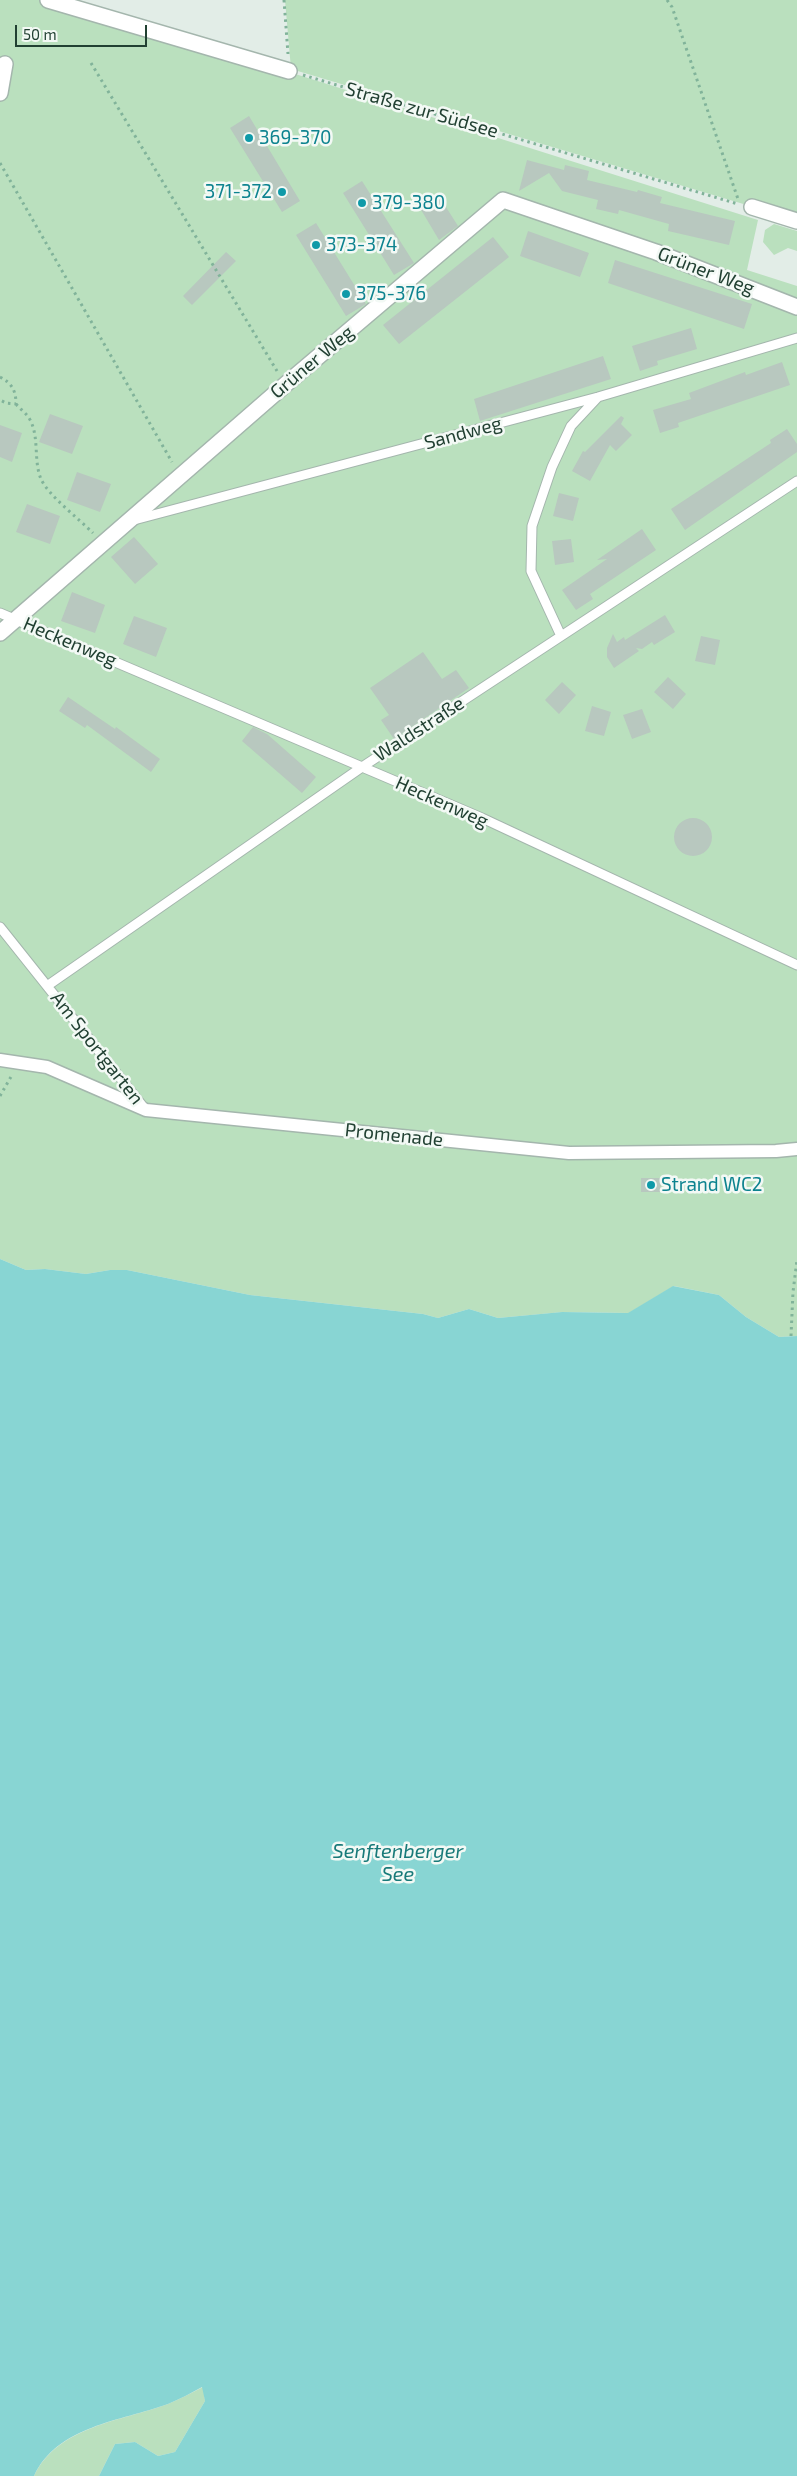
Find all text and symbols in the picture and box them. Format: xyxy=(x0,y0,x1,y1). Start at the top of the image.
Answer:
scale bar xyxy=(18,15,150,47)
text: 50 m xyxy=(23,25,57,43)
street label: Straße zur Südsee xyxy=(343,77,501,143)
place label: 369-370 xyxy=(259,127,332,149)
marker: 369-370 xyxy=(243,132,255,144)
place label: 371-372 xyxy=(205,181,272,203)
marker: 371-372 xyxy=(276,186,288,198)
place label: 379-380 xyxy=(372,192,445,214)
marker: 379-380 xyxy=(356,197,368,209)
place label: 373-374 xyxy=(326,234,397,256)
marker: 373-374 xyxy=(310,239,322,251)
street label: Grüner Weg xyxy=(654,242,758,300)
place label: 375-376 xyxy=(356,283,426,305)
marker: 375-376 xyxy=(340,288,352,300)
street label: Grüner Weg xyxy=(266,320,358,404)
street label: Sandweg xyxy=(422,412,504,454)
street label: Heckenweg xyxy=(20,612,120,672)
street label: Waldstraße xyxy=(370,691,468,767)
street label: Heckenweg xyxy=(392,771,492,833)
street label: Am Sportgarten xyxy=(46,987,148,1109)
street label: Promenade xyxy=(344,1118,444,1152)
place label: Strand WC2 xyxy=(661,1174,763,1196)
marker: Strand WC2 xyxy=(645,1179,657,1191)
water label: Senftenberger See xyxy=(332,1839,464,1886)

